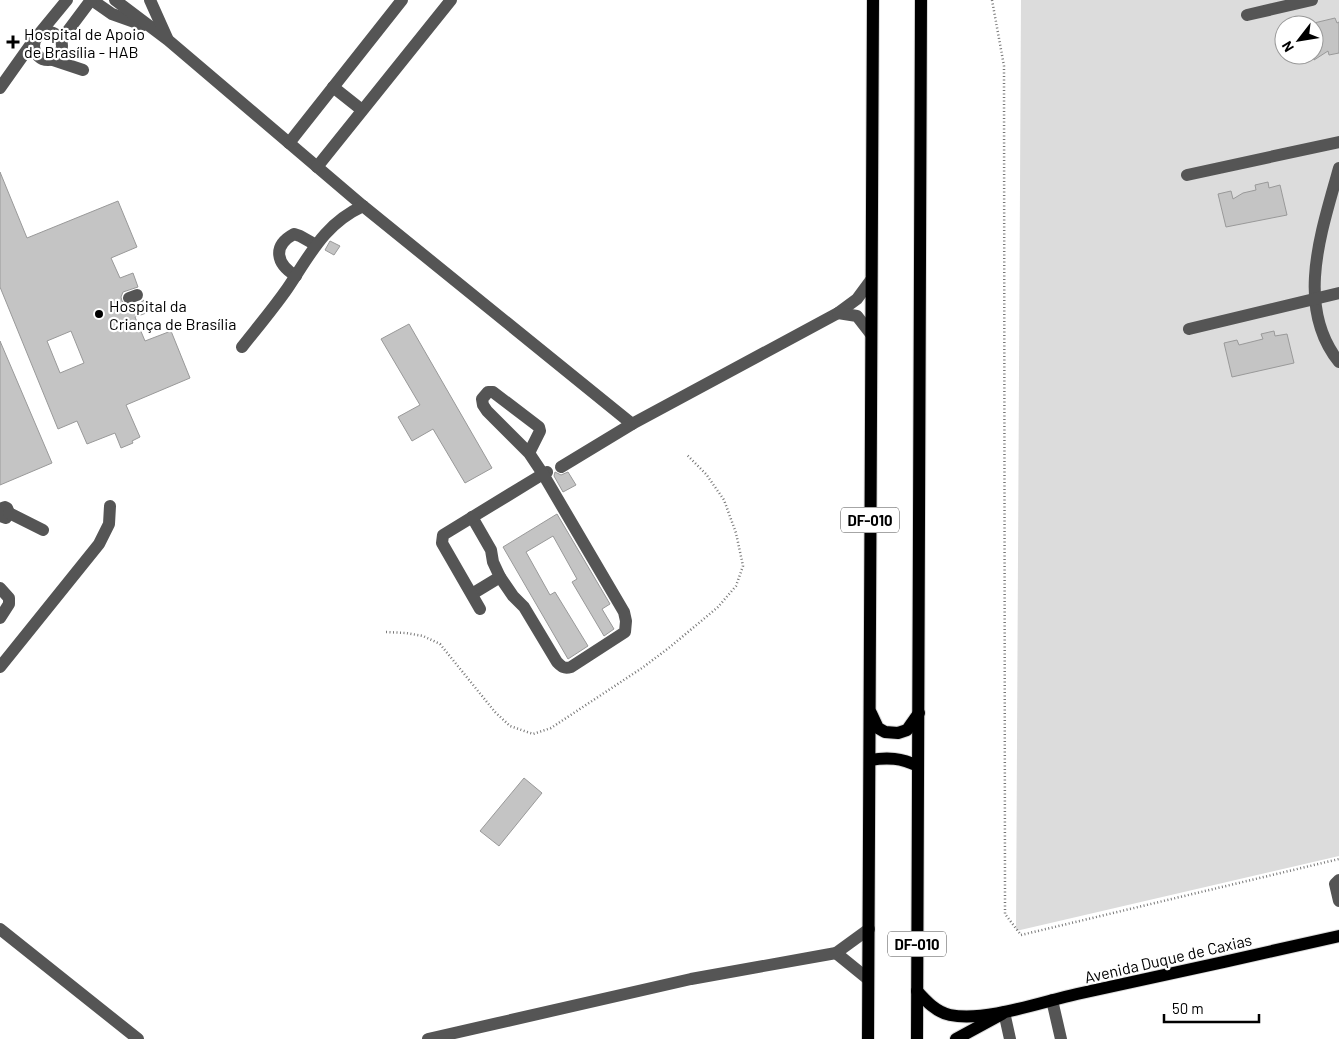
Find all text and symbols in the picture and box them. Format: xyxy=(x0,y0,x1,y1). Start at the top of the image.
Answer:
north arrow xyxy=(1274,15,1324,65)
place label: Hospital de Apoio de Brasília - HAB xyxy=(24,24,145,61)
marker: Hospital de Apoio de Brasília - HAB xyxy=(6,35,20,49)
text: N xyxy=(1278,39,1297,55)
place label: Hospital da Criança de Brasília xyxy=(109,296,237,333)
marker: Hospital da Criança de Brasília xyxy=(93,308,105,320)
road number: DF-010 xyxy=(841,508,899,532)
street label: Avenida Duque de Caxias xyxy=(1082,929,1254,987)
road number: DF-010 xyxy=(888,932,946,956)
scale bar xyxy=(1164,992,1259,1024)
text: 50 m xyxy=(1172,999,1204,1017)

